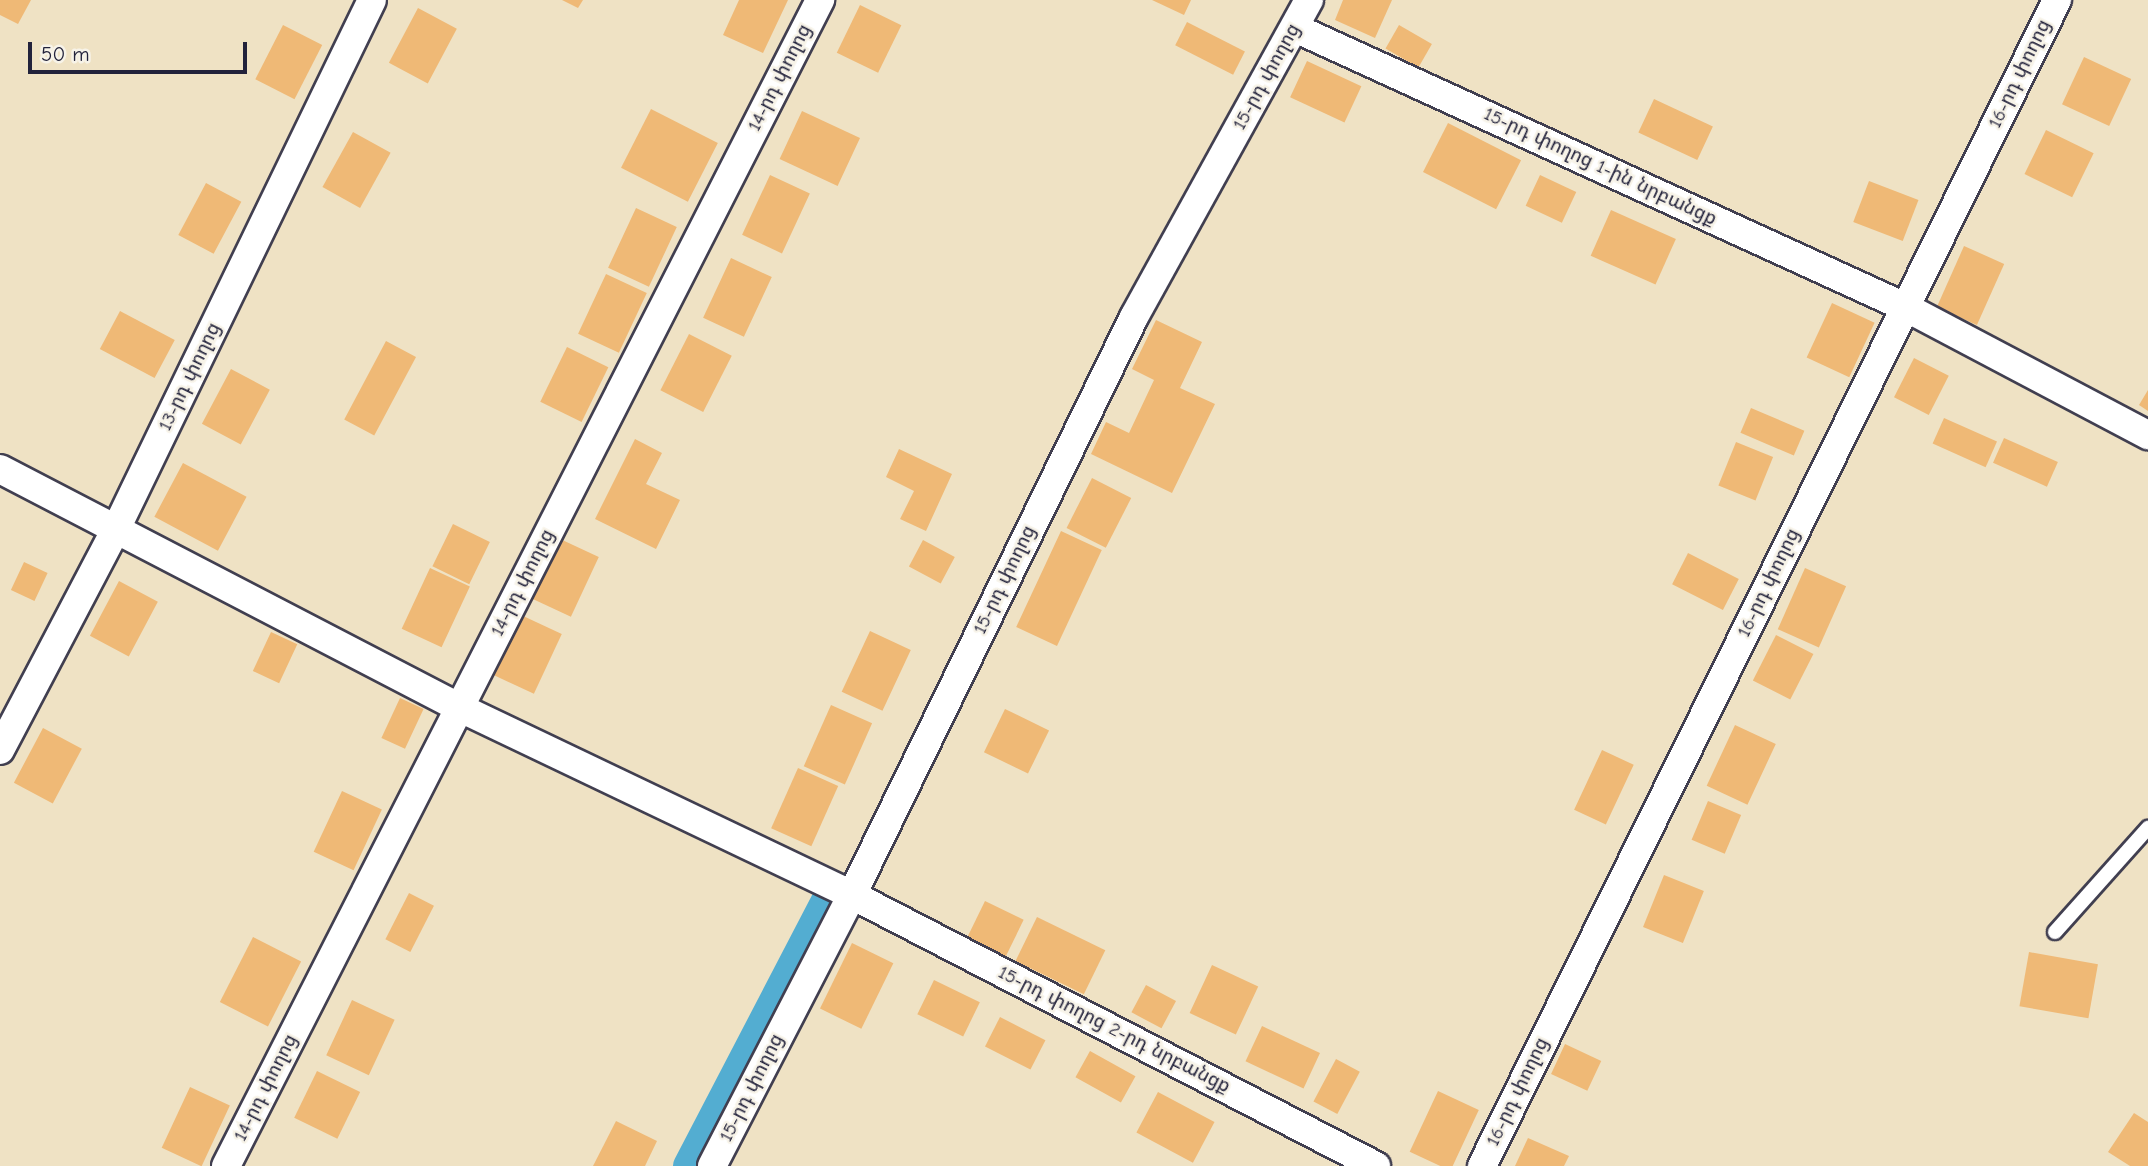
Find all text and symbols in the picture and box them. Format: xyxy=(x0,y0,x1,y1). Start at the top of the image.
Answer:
street label: 16-րդ փողոց xyxy=(1984,16,2056,132)
street label: 15-րդ փողոց xyxy=(1228,20,1306,134)
street label: 14-րդ փողոց xyxy=(743,21,817,135)
scale bar xyxy=(32,28,250,72)
text: 50 m xyxy=(41,42,90,66)
street label: 15-րդ փողոց 1-ին նրբանցք xyxy=(1480,103,1720,231)
street label: 13-րդ փողոց xyxy=(154,319,226,435)
street label: 15-րդ փողոց xyxy=(969,522,1041,638)
street label: 16-րդ փողոց xyxy=(1733,525,1805,641)
street label: 14-րդ փողոց xyxy=(486,526,560,640)
street label: 15-րդ փողոց 2-րդ նրբանցք xyxy=(994,961,1234,1099)
street label: 15-րդ փողոց xyxy=(715,1030,789,1146)
street label: 14-րդ փողոց xyxy=(229,1031,303,1145)
street label: 16-րդ փողոց xyxy=(1482,1034,1554,1150)

